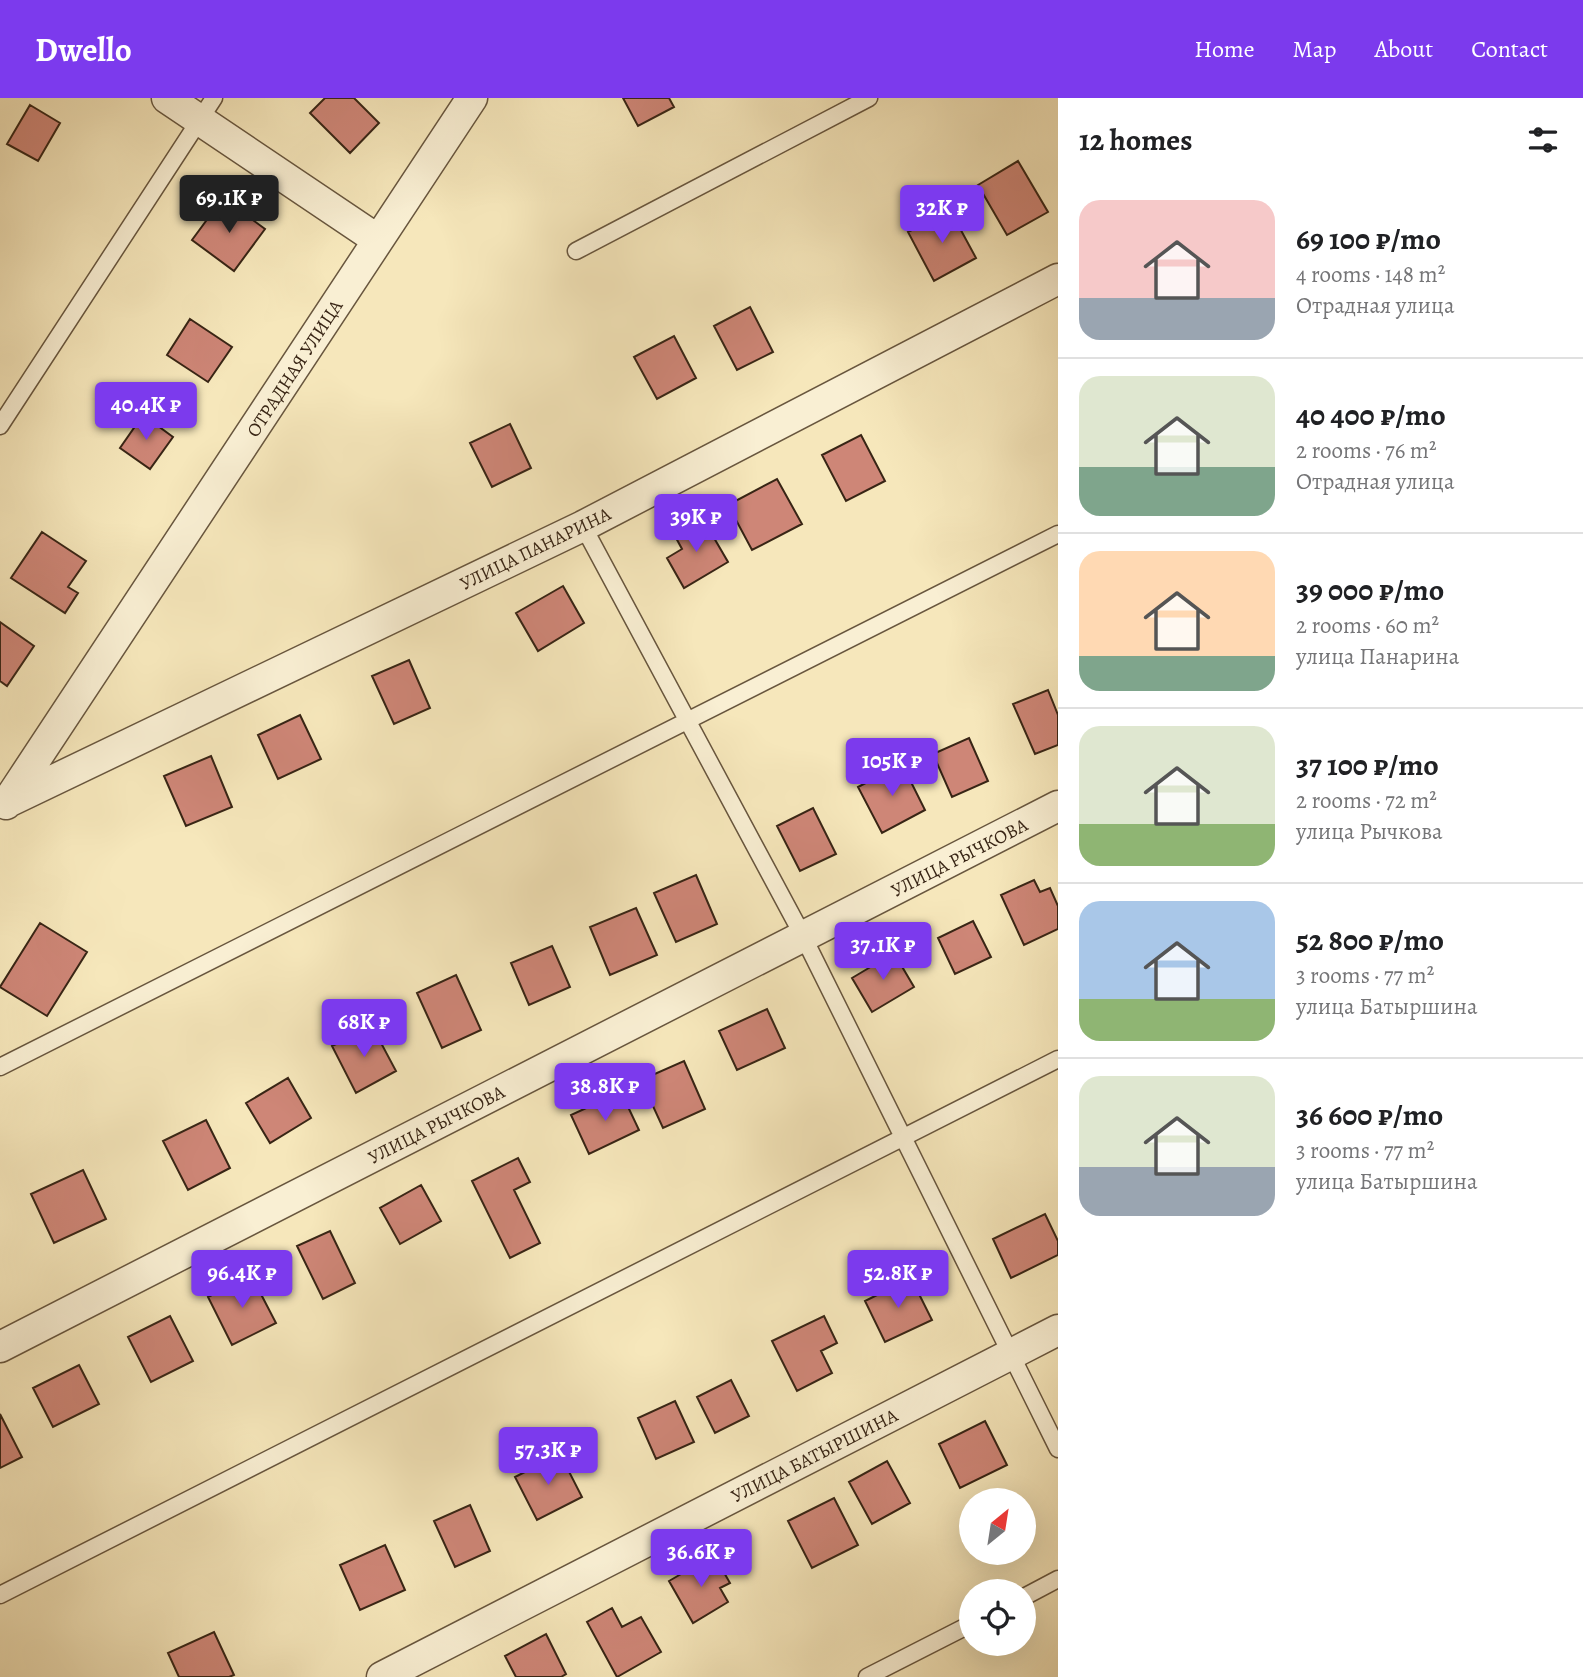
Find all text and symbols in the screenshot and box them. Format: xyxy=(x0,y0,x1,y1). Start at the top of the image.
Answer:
text: Dwello xyxy=(35,27,132,72)
text: Home xyxy=(1194,33,1255,65)
text: Map xyxy=(1293,33,1337,65)
text: About xyxy=(1375,33,1433,65)
text: Contact xyxy=(1471,33,1548,65)
text: 12 homes xyxy=(1079,120,1192,160)
icon: filters xyxy=(1524,121,1562,159)
pin: 69.1K ₽ xyxy=(164,176,294,235)
text: 69.1K ₽ xyxy=(196,182,262,213)
pin: 32K ₽ xyxy=(893,186,991,245)
text: 32K ₽ xyxy=(916,192,968,223)
text: 69 100 ₽/mo xyxy=(1296,219,1441,259)
icon: home xyxy=(1135,228,1219,312)
text: 4 rooms · 148 m² xyxy=(1296,259,1445,290)
text: Отрадная улица xyxy=(1296,290,1455,321)
street label: ОТРАДНАЯ УЛИЦА xyxy=(241,294,350,442)
pin: 40.4K ₽ xyxy=(81,382,211,442)
text: 40.4K ₽ xyxy=(111,389,181,420)
text: 40 400 ₽/mo xyxy=(1296,395,1446,435)
icon: home xyxy=(1135,404,1219,488)
text: 2 rooms · 76 m² xyxy=(1296,435,1437,466)
text: Отрадная улица xyxy=(1296,466,1455,497)
pin: 39K ₽ xyxy=(647,494,745,554)
street label: УЛИЦА ПАНАРИНА xyxy=(456,501,616,597)
text: 39K ₽ xyxy=(670,501,722,532)
text: 39 000 ₽/mo xyxy=(1296,570,1444,610)
icon: home xyxy=(1135,579,1219,663)
text: 2 rooms · 60 m² xyxy=(1296,610,1439,641)
text: улица Панарина xyxy=(1296,641,1459,672)
pin: 105K ₽ xyxy=(835,738,949,798)
text: 105K ₽ xyxy=(862,745,922,776)
text: 37 100 ₽/mo xyxy=(1296,745,1439,785)
icon: home xyxy=(1135,754,1219,838)
text: 2 rooms · 72 m² xyxy=(1296,785,1437,816)
street label: УЛИЦА РЫЧКОВА xyxy=(887,812,1033,904)
text: улица Рычкова xyxy=(1296,816,1443,847)
text: 52 800 ₽/mo xyxy=(1296,920,1444,960)
pin: 37.1K ₽ xyxy=(818,922,948,982)
text: 37.1K ₽ xyxy=(850,929,916,960)
icon: home xyxy=(1135,929,1219,1013)
text: 3 rooms · 77 m² xyxy=(1296,960,1434,991)
text: улица Батыршина xyxy=(1296,991,1478,1022)
pin: 68K ₽ xyxy=(315,1000,413,1059)
text: 68K ₽ xyxy=(338,1006,390,1037)
pin: 38.8K ₽ xyxy=(540,1063,670,1123)
text: 38.8K ₽ xyxy=(570,1070,640,1101)
street label: УЛИЦА РЫЧКОВА xyxy=(364,1079,510,1171)
text: 36 600 ₽/mo xyxy=(1296,1095,1443,1135)
icon: home xyxy=(1135,1104,1219,1188)
text: 3 rooms · 77 m² xyxy=(1296,1135,1434,1166)
text: улица Батыршина xyxy=(1296,1166,1478,1197)
pin: 96.4K ₽ xyxy=(177,1250,307,1310)
pin: 52.8K ₽ xyxy=(833,1250,963,1310)
text: 96.4K ₽ xyxy=(207,1257,277,1288)
text: 52.8K ₽ xyxy=(863,1257,933,1288)
street label: УЛИЦА БАТЫРШИНА xyxy=(727,1402,903,1509)
pin: 57.3K ₽ xyxy=(483,1428,613,1487)
text: 57.3K ₽ xyxy=(515,1434,581,1465)
north arrow xyxy=(959,1488,1036,1564)
map controls xyxy=(959,1488,1036,1656)
pin: 36.6K ₽ xyxy=(636,1530,766,1589)
text: 36.6K ₽ xyxy=(667,1536,735,1567)
button: locate xyxy=(959,1579,1036,1656)

